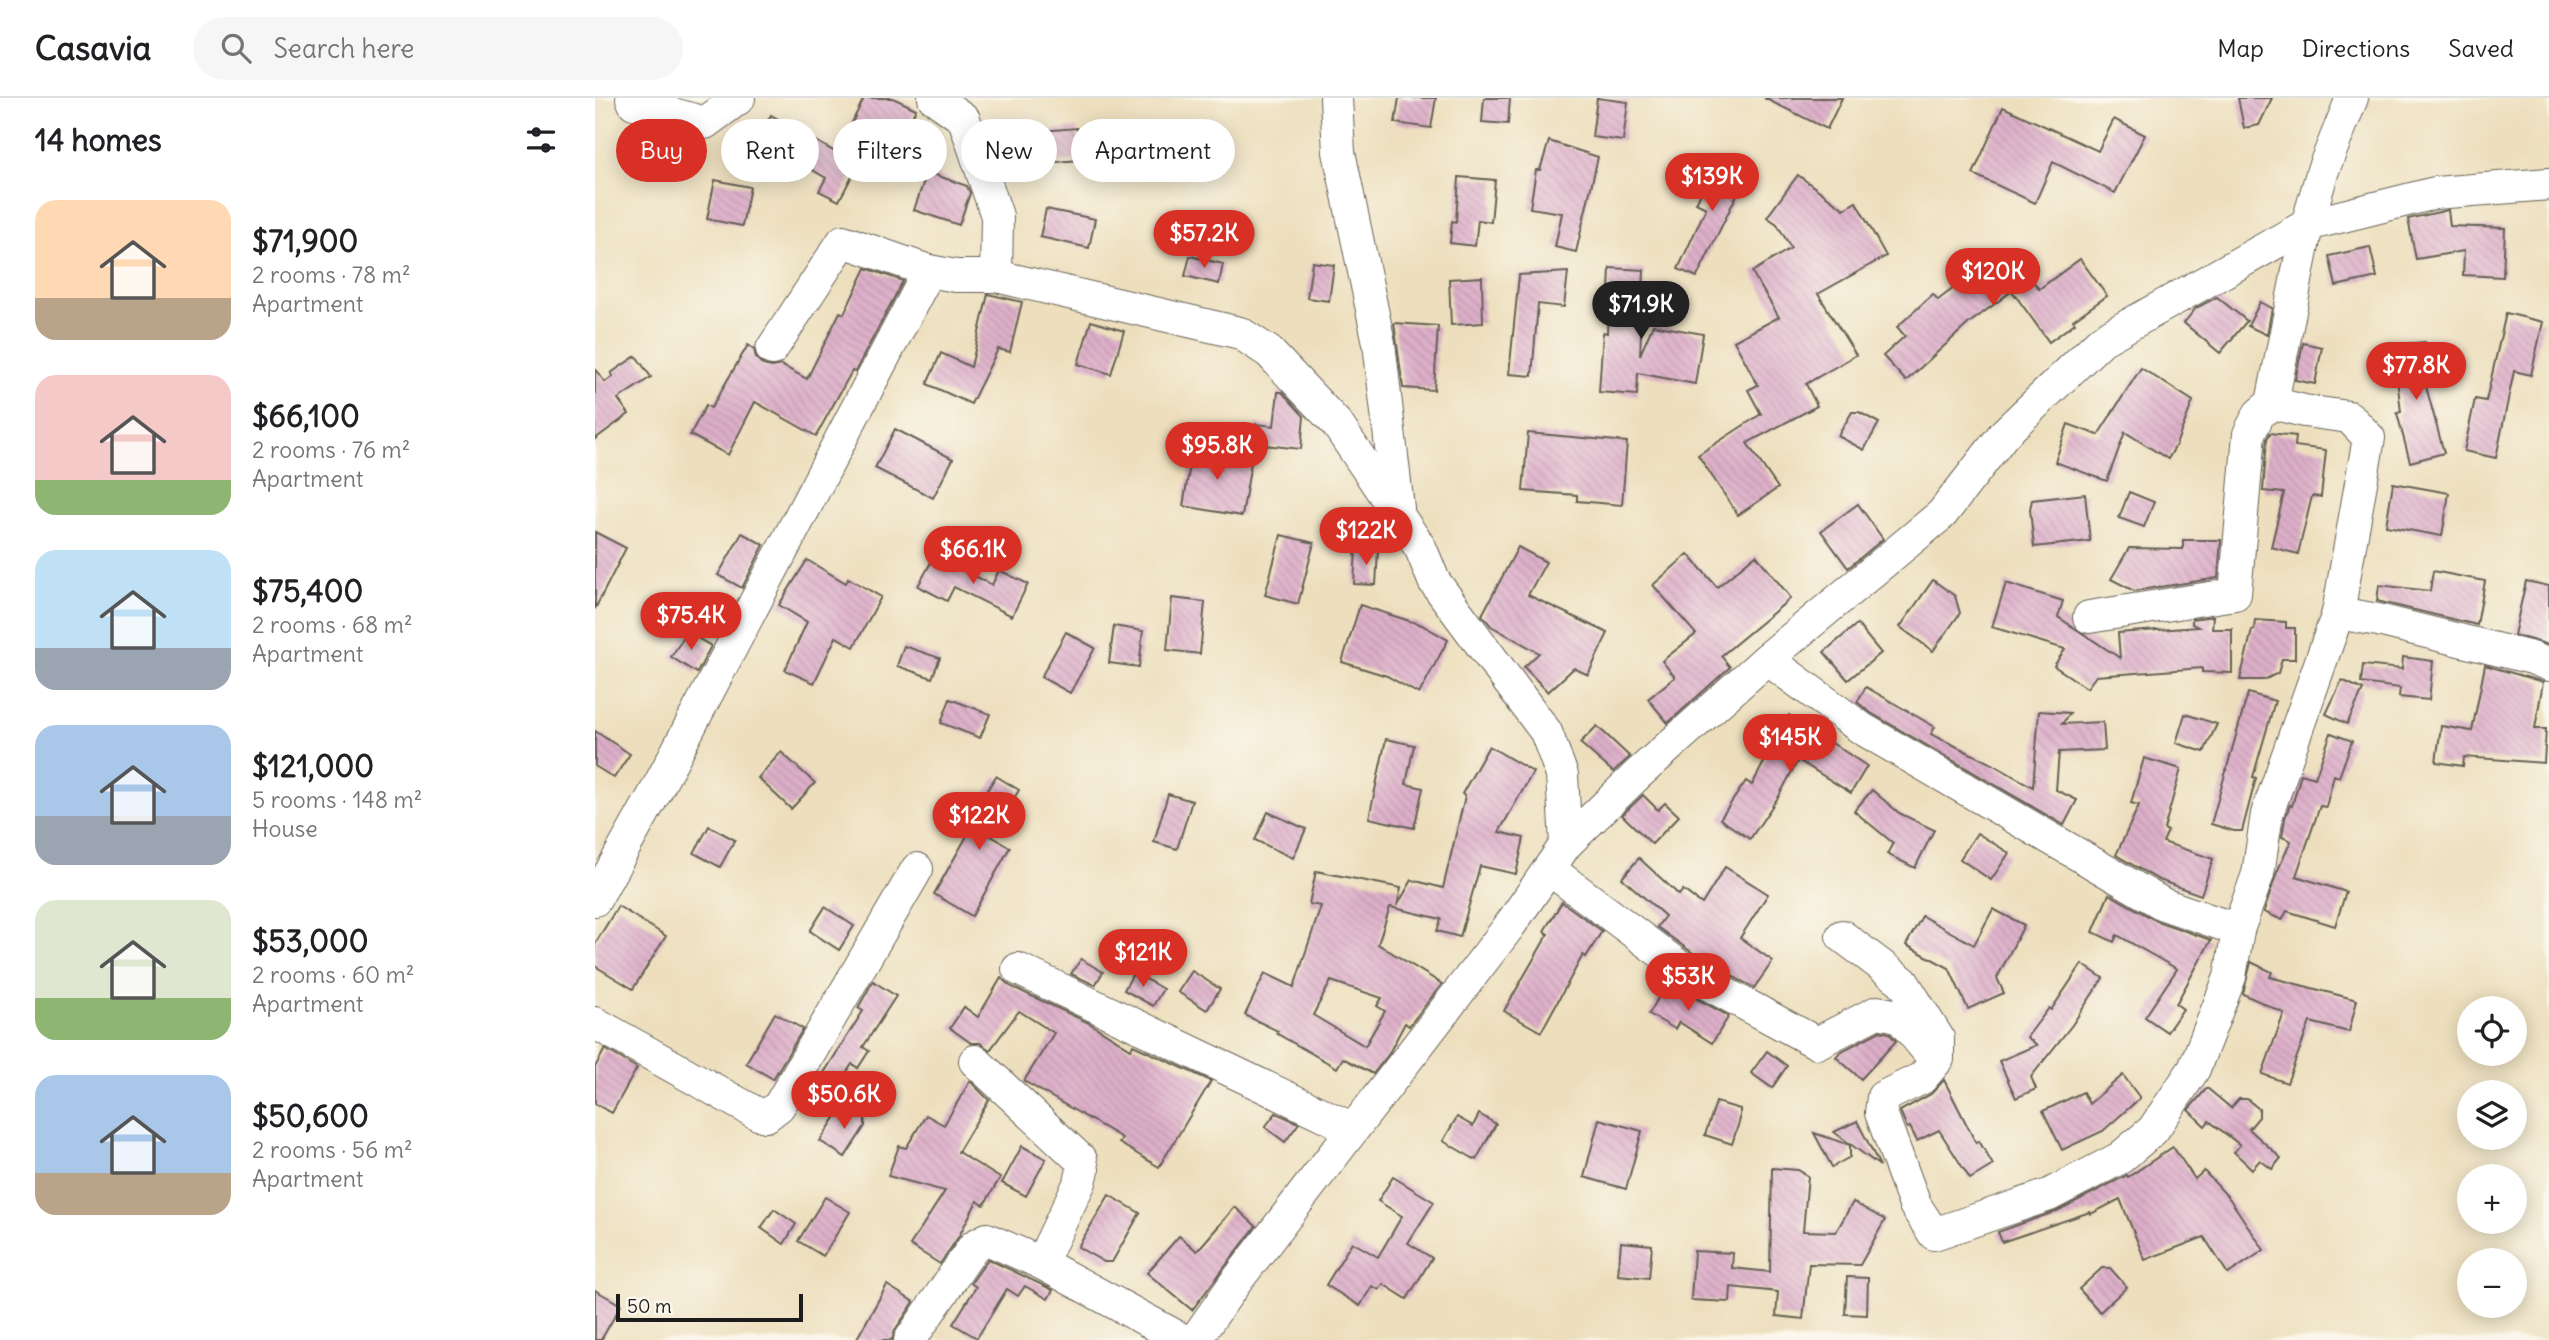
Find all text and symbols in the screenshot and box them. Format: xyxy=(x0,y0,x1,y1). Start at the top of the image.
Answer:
search box xyxy=(193,17,683,80)
text: Casavia xyxy=(35,27,151,69)
icon: search xyxy=(217,29,255,67)
text: Search here xyxy=(273,32,414,65)
text: Map xyxy=(2217,33,2264,63)
text: Directions xyxy=(2302,33,2410,63)
text: Saved xyxy=(2448,33,2514,63)
chip: Buy xyxy=(616,119,707,182)
chip: Rent xyxy=(721,119,819,182)
chip: Filters xyxy=(833,119,947,182)
chip: New xyxy=(961,119,1057,182)
chip: Apartment xyxy=(1071,119,1235,182)
text: 14 homes xyxy=(35,121,162,159)
icon: filters xyxy=(522,121,560,159)
pin: $139K xyxy=(1663,153,1761,213)
text: $139K xyxy=(1681,161,1743,190)
pin: $57.2K xyxy=(1147,211,1261,270)
text: $57.2K xyxy=(1170,218,1238,247)
text: $71,900 xyxy=(252,222,358,260)
icon: home xyxy=(91,228,175,312)
pin: $120K xyxy=(1944,248,2042,308)
text: $120K xyxy=(1961,256,2025,285)
text: 2 rooms · 78 m² xyxy=(252,260,411,289)
pin: $71.9K xyxy=(1584,282,1698,341)
text: Apartment xyxy=(252,289,364,318)
text: $71.9K xyxy=(1608,289,1674,318)
pin: $77.8K xyxy=(2359,342,2473,402)
text: $77.8K xyxy=(2382,350,2450,379)
text: $66,100 xyxy=(252,397,360,435)
icon: home xyxy=(91,403,175,487)
pin: $95.8K xyxy=(1160,422,1274,482)
text: $95.8K xyxy=(1181,430,1253,459)
text: 2 rooms · 76 m² xyxy=(252,435,410,464)
text: Apartment xyxy=(252,464,364,493)
pin: $122K xyxy=(1317,508,1415,567)
text: $122K xyxy=(1336,515,1396,544)
pin: $66.1K xyxy=(916,526,1030,586)
text: $66.1K xyxy=(940,534,1006,563)
text: $75,400 xyxy=(252,572,363,610)
icon: home xyxy=(91,578,175,662)
pin: $75.4K xyxy=(634,592,748,652)
text: $75.4K xyxy=(656,600,726,629)
text: 2 rooms · 68 m² xyxy=(252,610,413,639)
text: Apartment xyxy=(252,639,364,668)
pin: $145K xyxy=(1741,714,1839,774)
text: $145K xyxy=(1759,722,1821,751)
text: $121,000 xyxy=(252,747,374,785)
icon: home xyxy=(91,753,175,837)
text: 5 rooms · 148 m² xyxy=(252,785,422,814)
pin: $122K xyxy=(930,792,1028,852)
text: $122K xyxy=(949,800,1009,829)
text: House xyxy=(252,814,318,843)
text: $53,000 xyxy=(252,922,368,960)
icon: home xyxy=(91,928,175,1012)
pin: $121K xyxy=(1094,930,1192,989)
text: $121K xyxy=(1114,937,1172,966)
pin: $53K xyxy=(1647,954,1729,1013)
text: 2 rooms · 60 m² xyxy=(252,960,414,989)
text: $53K xyxy=(1661,961,1715,990)
text: Apartment xyxy=(252,989,364,1018)
map controls xyxy=(2457,996,2527,1318)
button: locate xyxy=(2457,996,2527,1066)
pin: $50.6K xyxy=(787,1072,901,1131)
text: $50.6K xyxy=(807,1079,881,1108)
button: layers xyxy=(2457,1080,2527,1150)
text: $50,600 xyxy=(252,1097,369,1135)
icon: home xyxy=(91,1103,175,1187)
text: 2 rooms · 56 m² xyxy=(252,1135,413,1164)
text: Apartment xyxy=(252,1164,364,1193)
button: + xyxy=(2457,1164,2527,1234)
button: − xyxy=(2457,1248,2527,1318)
scale bar xyxy=(616,1291,803,1323)
text: 50 m xyxy=(627,1294,672,1318)

